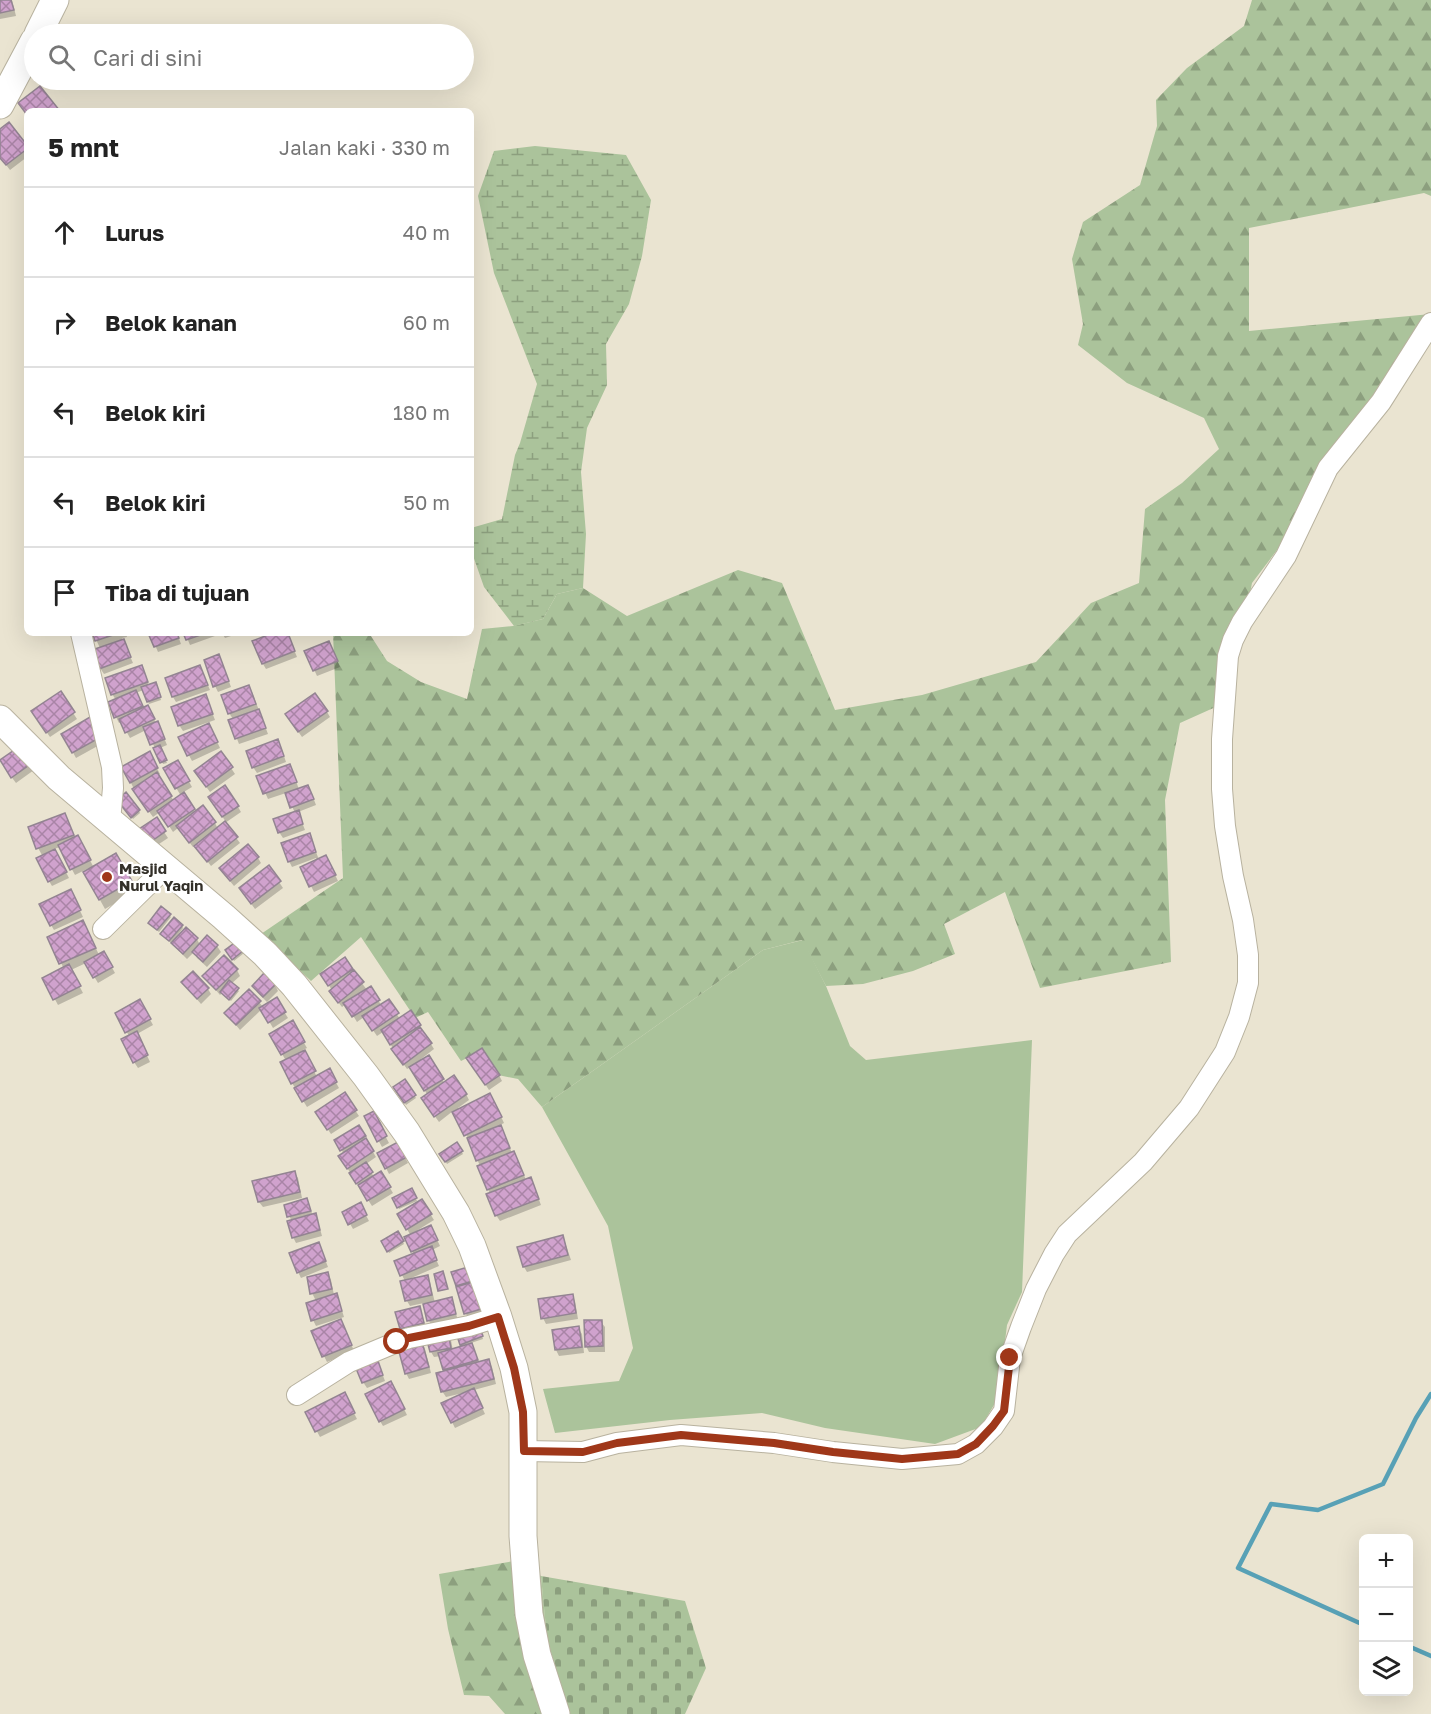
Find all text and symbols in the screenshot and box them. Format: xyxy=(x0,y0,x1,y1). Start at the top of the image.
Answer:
search box xyxy=(24,24,474,90)
icon: search xyxy=(45,41,78,74)
text: Cari di sini xyxy=(93,44,202,71)
text: 5 mnt xyxy=(48,132,119,163)
text: Jalan kaki · 330 m xyxy=(279,135,450,159)
icon: ahead xyxy=(48,216,81,249)
text: Lurus xyxy=(105,219,164,246)
text: 40 m xyxy=(403,220,450,244)
icon: right xyxy=(48,306,81,339)
text: Belok kanan xyxy=(105,309,237,336)
text: 60 m xyxy=(403,310,450,334)
icon: left xyxy=(48,396,81,429)
text: Belok kiri xyxy=(105,399,206,426)
text: 180 m xyxy=(393,400,450,424)
icon: left xyxy=(48,486,81,519)
text: Belok kiri xyxy=(105,489,206,516)
text: 50 m xyxy=(403,490,450,514)
icon: arrive xyxy=(48,576,81,609)
text: Tiba di tujuan xyxy=(105,579,249,606)
place label: Masjid Nurul Yaqin xyxy=(119,859,203,894)
marker: Masjid Nurul Yaqin xyxy=(100,870,114,884)
route start xyxy=(383,1328,409,1354)
route end xyxy=(996,1344,1022,1370)
map controls xyxy=(1359,1534,1413,1696)
button: + xyxy=(1359,1534,1413,1588)
button: − xyxy=(1359,1588,1413,1642)
button: layers xyxy=(1359,1642,1413,1696)

